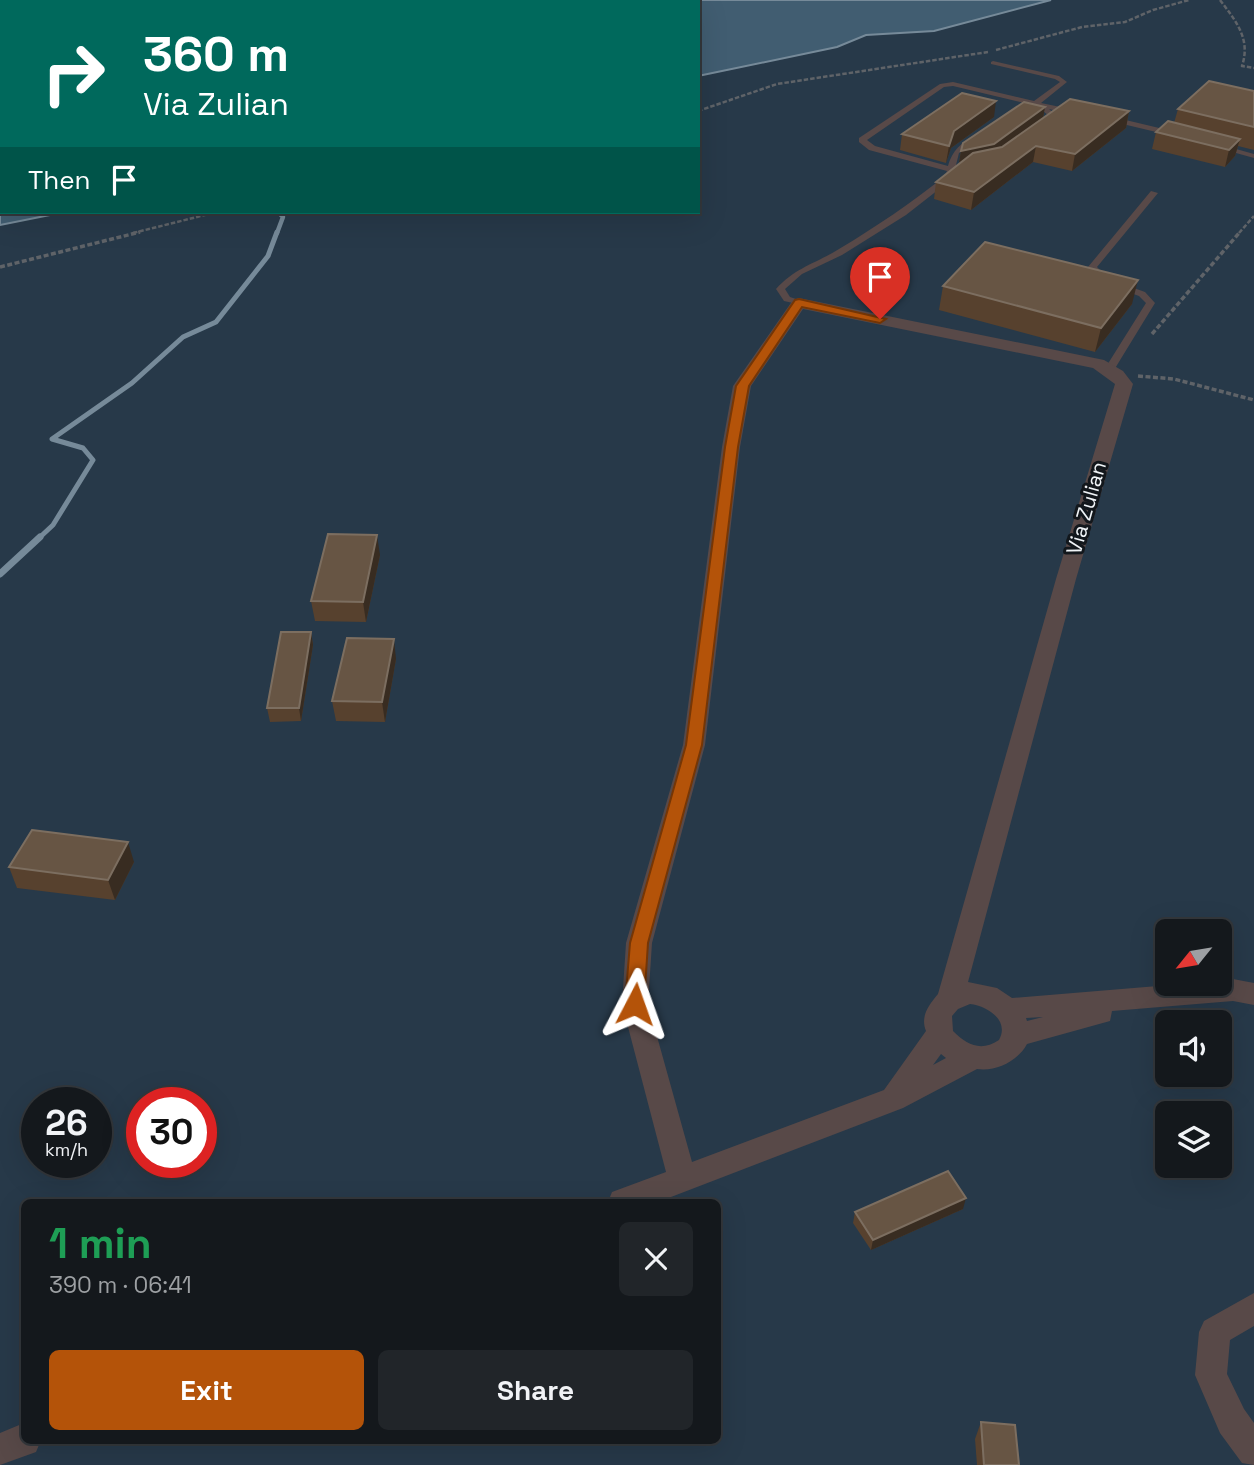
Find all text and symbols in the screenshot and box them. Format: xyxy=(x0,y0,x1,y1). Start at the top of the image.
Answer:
text: 360 m xyxy=(143,23,289,85)
icon: right xyxy=(28,28,119,119)
text: Via Zulian xyxy=(143,84,289,124)
icon: arrive xyxy=(105,161,143,199)
text: Then xyxy=(28,163,91,197)
pin xyxy=(850,247,910,319)
icon: arrive xyxy=(861,258,899,296)
street label: Via Zulian xyxy=(1060,458,1112,558)
north arrow xyxy=(1155,919,1232,996)
map controls xyxy=(1155,919,1232,1178)
position arrow xyxy=(598,967,672,1041)
button: sound xyxy=(1155,1010,1232,1087)
speed limit sign: 30 xyxy=(126,1087,217,1178)
text: 26 xyxy=(45,1101,88,1145)
button: layers xyxy=(1155,1101,1232,1178)
text: km/h xyxy=(45,1138,88,1161)
text: 1 min xyxy=(49,1217,152,1270)
button: close xyxy=(619,1222,693,1296)
text: 390 m · 06:41 xyxy=(49,1270,192,1300)
button: Exit xyxy=(49,1350,364,1430)
button: Share xyxy=(378,1350,693,1430)

